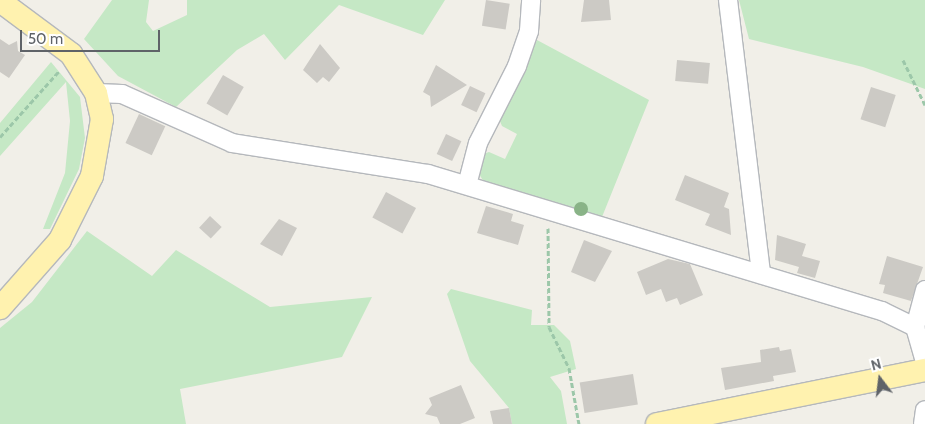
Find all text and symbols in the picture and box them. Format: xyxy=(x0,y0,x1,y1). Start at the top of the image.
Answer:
scale bar xyxy=(22,20,162,52)
text: 50 m xyxy=(28,30,63,48)
north arrow xyxy=(855,354,905,404)
text: N xyxy=(869,355,883,374)

